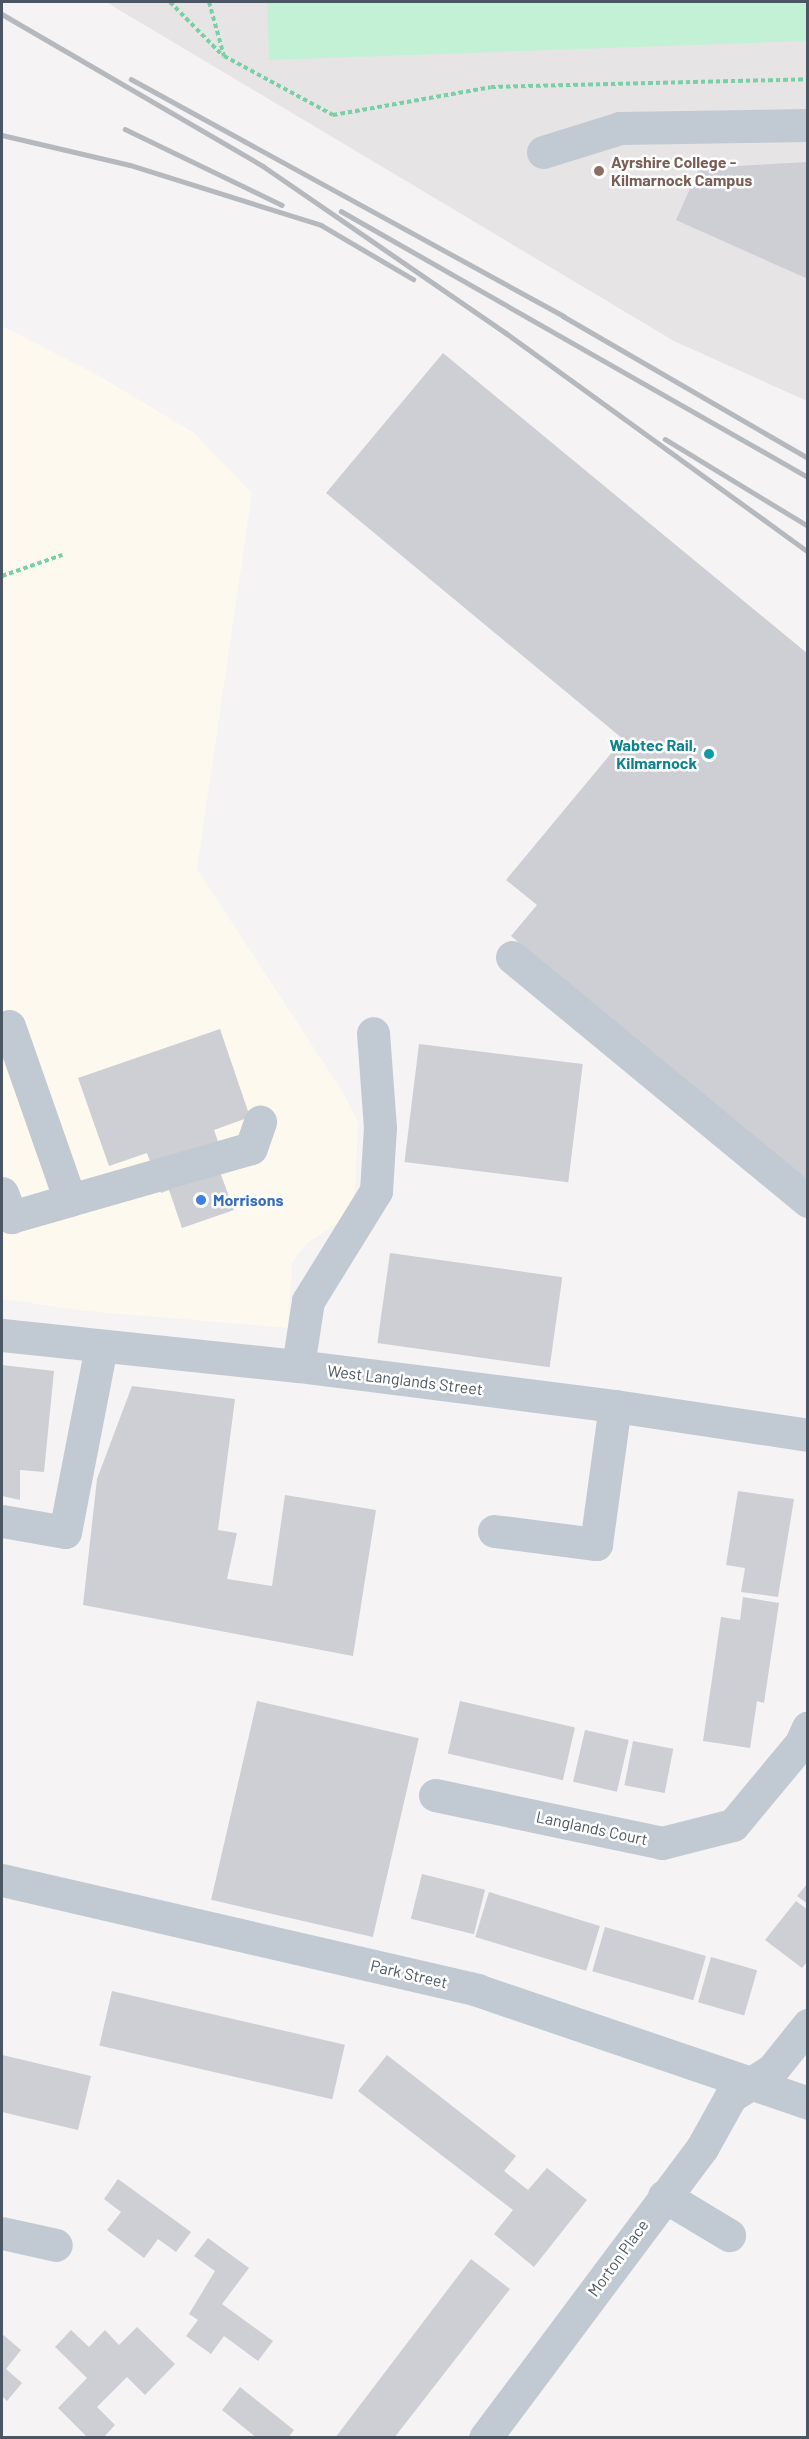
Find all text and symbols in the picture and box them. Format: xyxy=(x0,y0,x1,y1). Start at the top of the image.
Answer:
place label: Ayrshire College - Kilmarnock Campus xyxy=(611,152,752,190)
marker: Ayrshire College - Kilmarnock Campus xyxy=(592,164,606,178)
place label: Wabtec Rail, Kilmarnock xyxy=(609,735,697,773)
marker: Wabtec Rail, Kilmarnock xyxy=(702,747,716,761)
place label: Morrisons xyxy=(213,1190,283,1210)
marker: Morrisons xyxy=(194,1193,208,1207)
street label: West Langlands Street xyxy=(326,1361,484,1399)
street label: Langlands Court xyxy=(535,1807,649,1849)
street label: Park Street xyxy=(369,1956,449,1992)
street label: Morton Place xyxy=(584,2216,652,2300)

